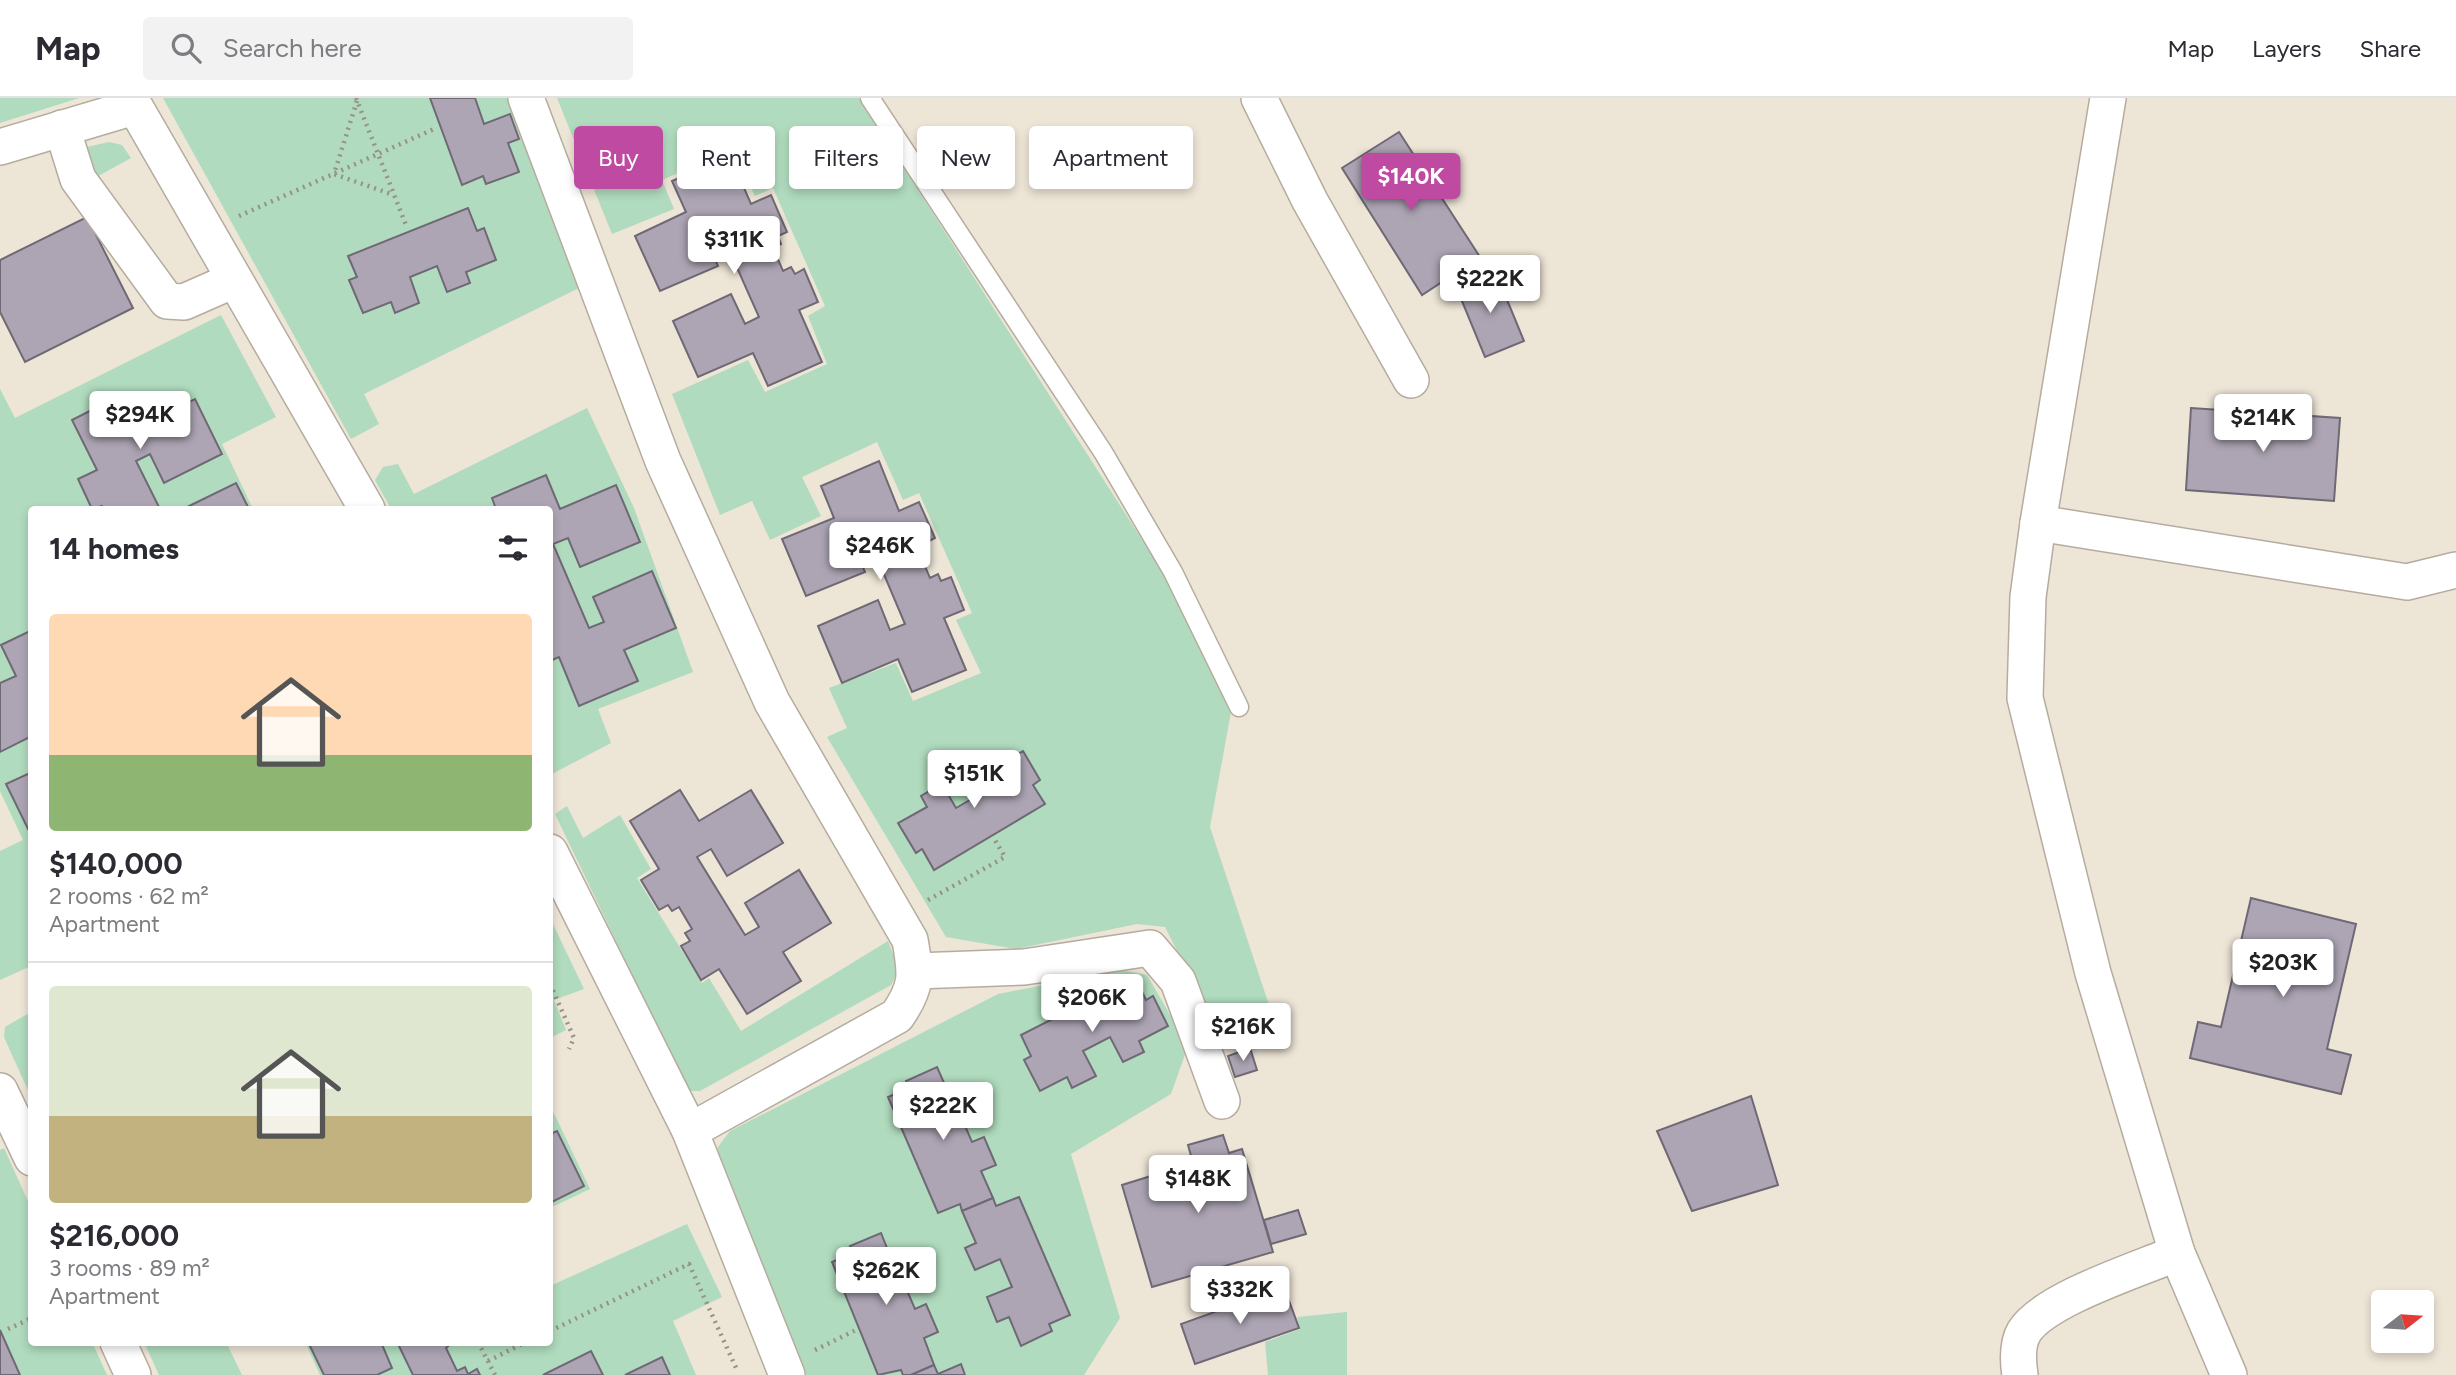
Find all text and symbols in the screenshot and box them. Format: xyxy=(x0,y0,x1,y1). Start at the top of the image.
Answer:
search box xyxy=(143,17,633,80)
text: Map xyxy=(35,29,101,68)
icon: search xyxy=(167,29,205,67)
text: Search here xyxy=(223,32,362,64)
text: Map xyxy=(2167,34,2214,63)
text: Layers xyxy=(2252,34,2321,63)
text: Share xyxy=(2359,34,2421,63)
chip: Buy xyxy=(574,126,663,189)
chip: Rent xyxy=(677,126,775,189)
chip: Filters xyxy=(789,126,903,189)
chip: New xyxy=(917,126,1015,189)
chip: Apartment xyxy=(1029,126,1193,189)
pin: $140K xyxy=(1362,153,1460,213)
text: $140K xyxy=(1377,162,1445,190)
pin: $311K xyxy=(685,216,783,276)
text: $311K xyxy=(704,225,764,253)
pin: $222K xyxy=(1441,256,1539,315)
text: $222K xyxy=(1456,264,1524,292)
pin: $294K xyxy=(91,392,189,451)
pin: $214K xyxy=(2214,394,2312,454)
text: $294K xyxy=(105,400,175,428)
text: $214K xyxy=(2230,403,2296,431)
pin: $246K xyxy=(831,522,929,582)
icon: filters xyxy=(494,529,532,567)
text: 14 homes xyxy=(49,530,179,567)
text: $246K xyxy=(845,531,915,559)
icon: home xyxy=(228,659,354,785)
pin: $151K xyxy=(925,750,1023,810)
text: $151K xyxy=(944,759,1004,787)
text: $140,000 xyxy=(49,845,183,882)
text: 2 rooms · 62 m² xyxy=(49,882,209,910)
text: Apartment xyxy=(49,910,160,938)
pin: $203K xyxy=(2234,940,2332,999)
text: $203K xyxy=(2248,948,2318,976)
pin: $206K xyxy=(1043,974,1141,1034)
text: $206K xyxy=(1057,983,1127,1011)
pin: $216K xyxy=(1194,1004,1292,1063)
text: $216K xyxy=(1211,1012,1275,1040)
icon: home xyxy=(228,1031,354,1157)
pin: $222K xyxy=(894,1082,992,1142)
text: $222K xyxy=(909,1091,977,1119)
pin: $148K xyxy=(1149,1156,1247,1215)
text: $148K xyxy=(1165,1164,1231,1192)
text: $216,000 xyxy=(49,1217,179,1254)
pin: $262K xyxy=(837,1248,935,1307)
text: 3 rooms · 89 m² xyxy=(49,1254,210,1282)
text: $262K xyxy=(852,1256,920,1284)
pin: $332K xyxy=(1191,1266,1289,1326)
text: $332K xyxy=(1207,1275,1273,1303)
text: Apartment xyxy=(49,1282,160,1310)
north arrow xyxy=(2371,1290,2434,1353)
map controls xyxy=(2371,1290,2434,1353)

